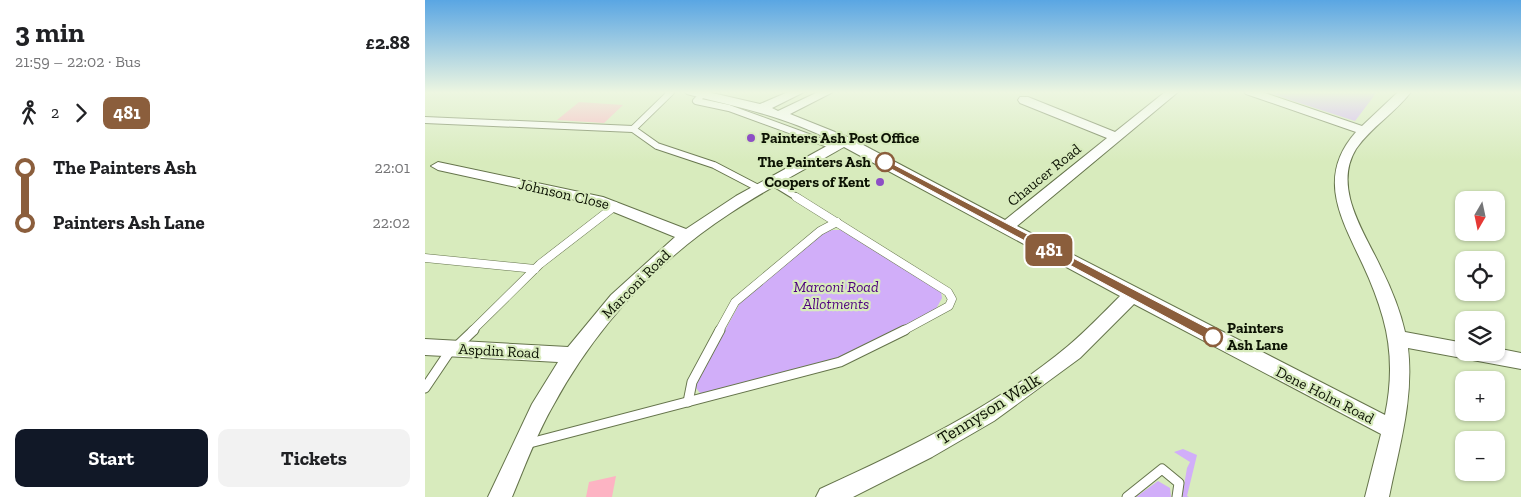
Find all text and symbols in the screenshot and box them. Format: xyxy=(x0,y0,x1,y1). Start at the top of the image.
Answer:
text: 3 min xyxy=(15,16,85,49)
text: £2.88 xyxy=(366,31,410,54)
text: 21:59 – 22:02 · Bus xyxy=(15,52,141,71)
icon: walk xyxy=(15,99,43,127)
icon: forward xyxy=(67,99,95,127)
text: 481 xyxy=(113,102,140,124)
text: 2 xyxy=(51,103,59,122)
place label: Painters Ash Post Office xyxy=(761,129,919,147)
marker: Painters Ash Post Office xyxy=(745,132,757,144)
street label: Chaucer Road xyxy=(1004,139,1085,210)
marker: The Painters Ash xyxy=(875,152,895,172)
place label: The Painters Ash xyxy=(758,153,871,171)
text: The Painters Ash xyxy=(53,156,197,179)
text: 22:01 xyxy=(375,158,410,177)
place label: Coopers of Kent xyxy=(764,173,871,191)
street label: Johnson Close xyxy=(517,175,611,213)
marker: Coopers of Kent xyxy=(874,176,886,188)
north arrow xyxy=(1455,191,1505,241)
map controls xyxy=(1455,191,1505,481)
text: Painters Ash Lane xyxy=(53,211,205,234)
text: 22:02 xyxy=(372,213,410,232)
line badge: 481 xyxy=(1020,234,1078,266)
text: 481 xyxy=(1035,239,1063,261)
street label: Marconi Road xyxy=(598,245,675,322)
button: locate xyxy=(1455,251,1505,301)
park label: Marconi Road Allotments xyxy=(793,278,879,313)
button: layers xyxy=(1455,311,1505,361)
place label: Painters Ash Lane xyxy=(1227,319,1288,354)
marker: Painters Ash Lane xyxy=(1203,327,1223,347)
street label: Aspdin Road xyxy=(458,340,541,362)
street label: Dene Holm Road xyxy=(1273,362,1378,428)
street label: Tennyson Walk xyxy=(933,368,1045,449)
button: + xyxy=(1455,371,1505,421)
button: Start xyxy=(15,429,208,487)
button: Tickets xyxy=(218,429,410,487)
button: − xyxy=(1455,431,1505,481)

